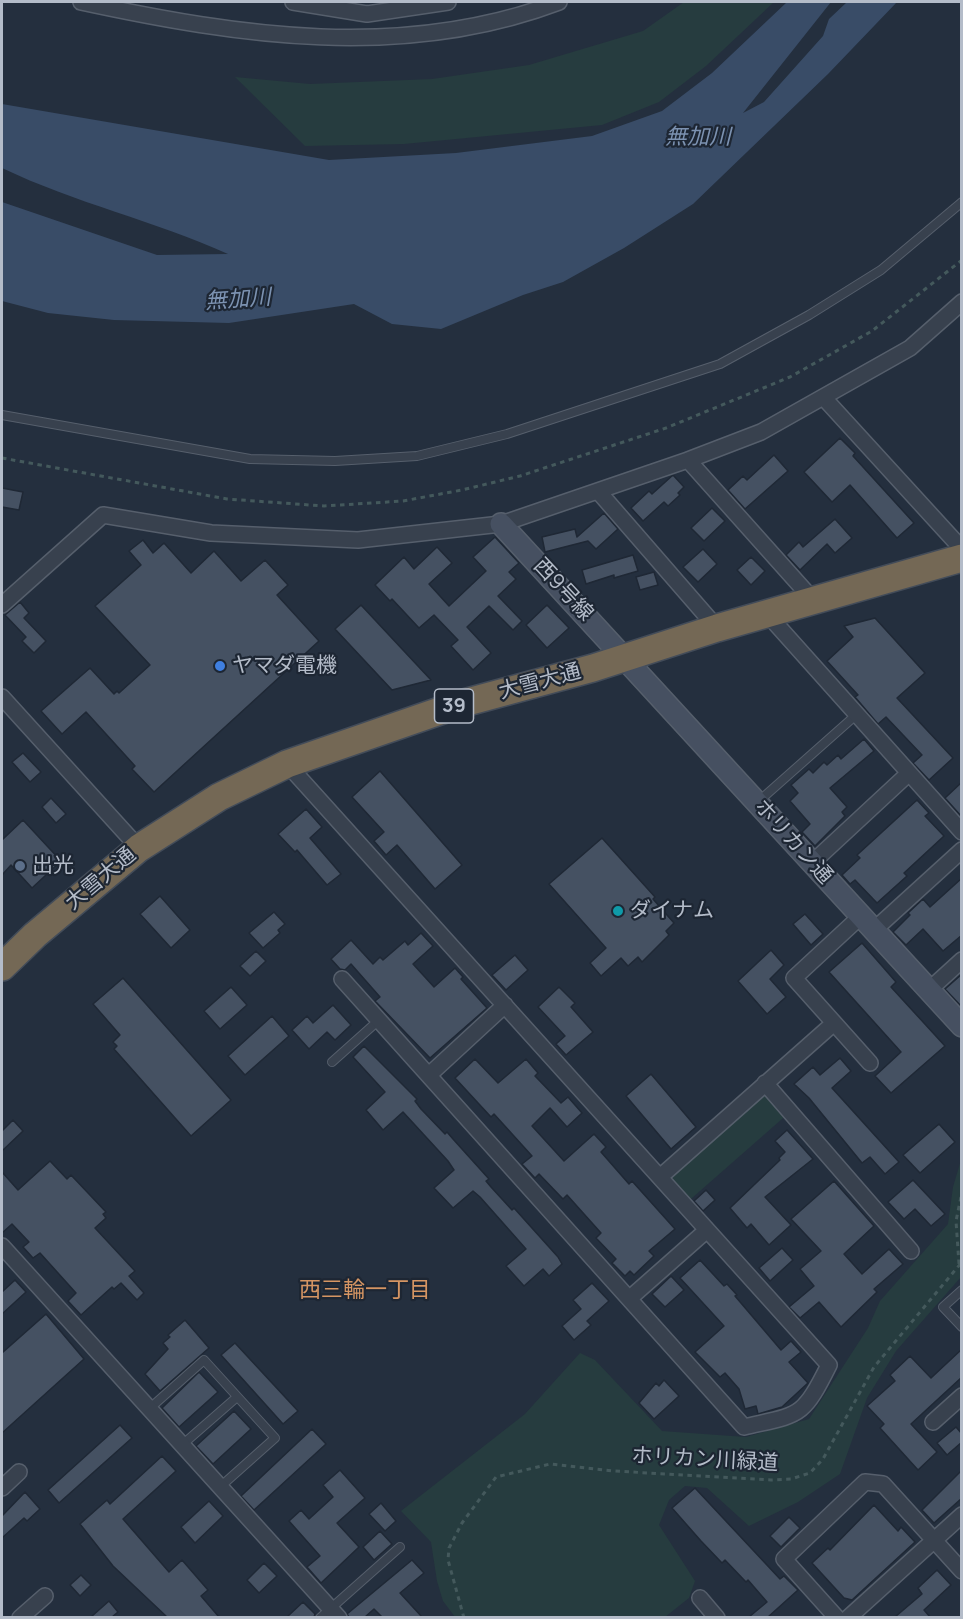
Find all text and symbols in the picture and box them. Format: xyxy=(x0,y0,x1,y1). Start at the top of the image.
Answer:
water label: 無加川 xyxy=(665,125,731,151)
water label: 無加川 xyxy=(204,285,272,315)
street label: 西9号線 xyxy=(528,554,598,626)
place label: ヤマダ電機 xyxy=(232,653,337,679)
marker: ヤマダ電機 xyxy=(213,659,227,673)
street label: 大雪大通 xyxy=(496,659,584,705)
road number: 39 xyxy=(434,689,474,723)
street label: ホリカン通 xyxy=(749,795,837,889)
street label: 大雪大通 xyxy=(61,842,141,916)
place label: 出光 xyxy=(32,853,74,879)
marker: 出光 xyxy=(13,859,27,873)
place label: ダイナム xyxy=(630,898,714,924)
marker: ダイナム xyxy=(611,904,625,918)
district label: 西三輪一丁目 xyxy=(299,1278,431,1304)
street label: ホリカン川緑道 xyxy=(631,1444,779,1476)

